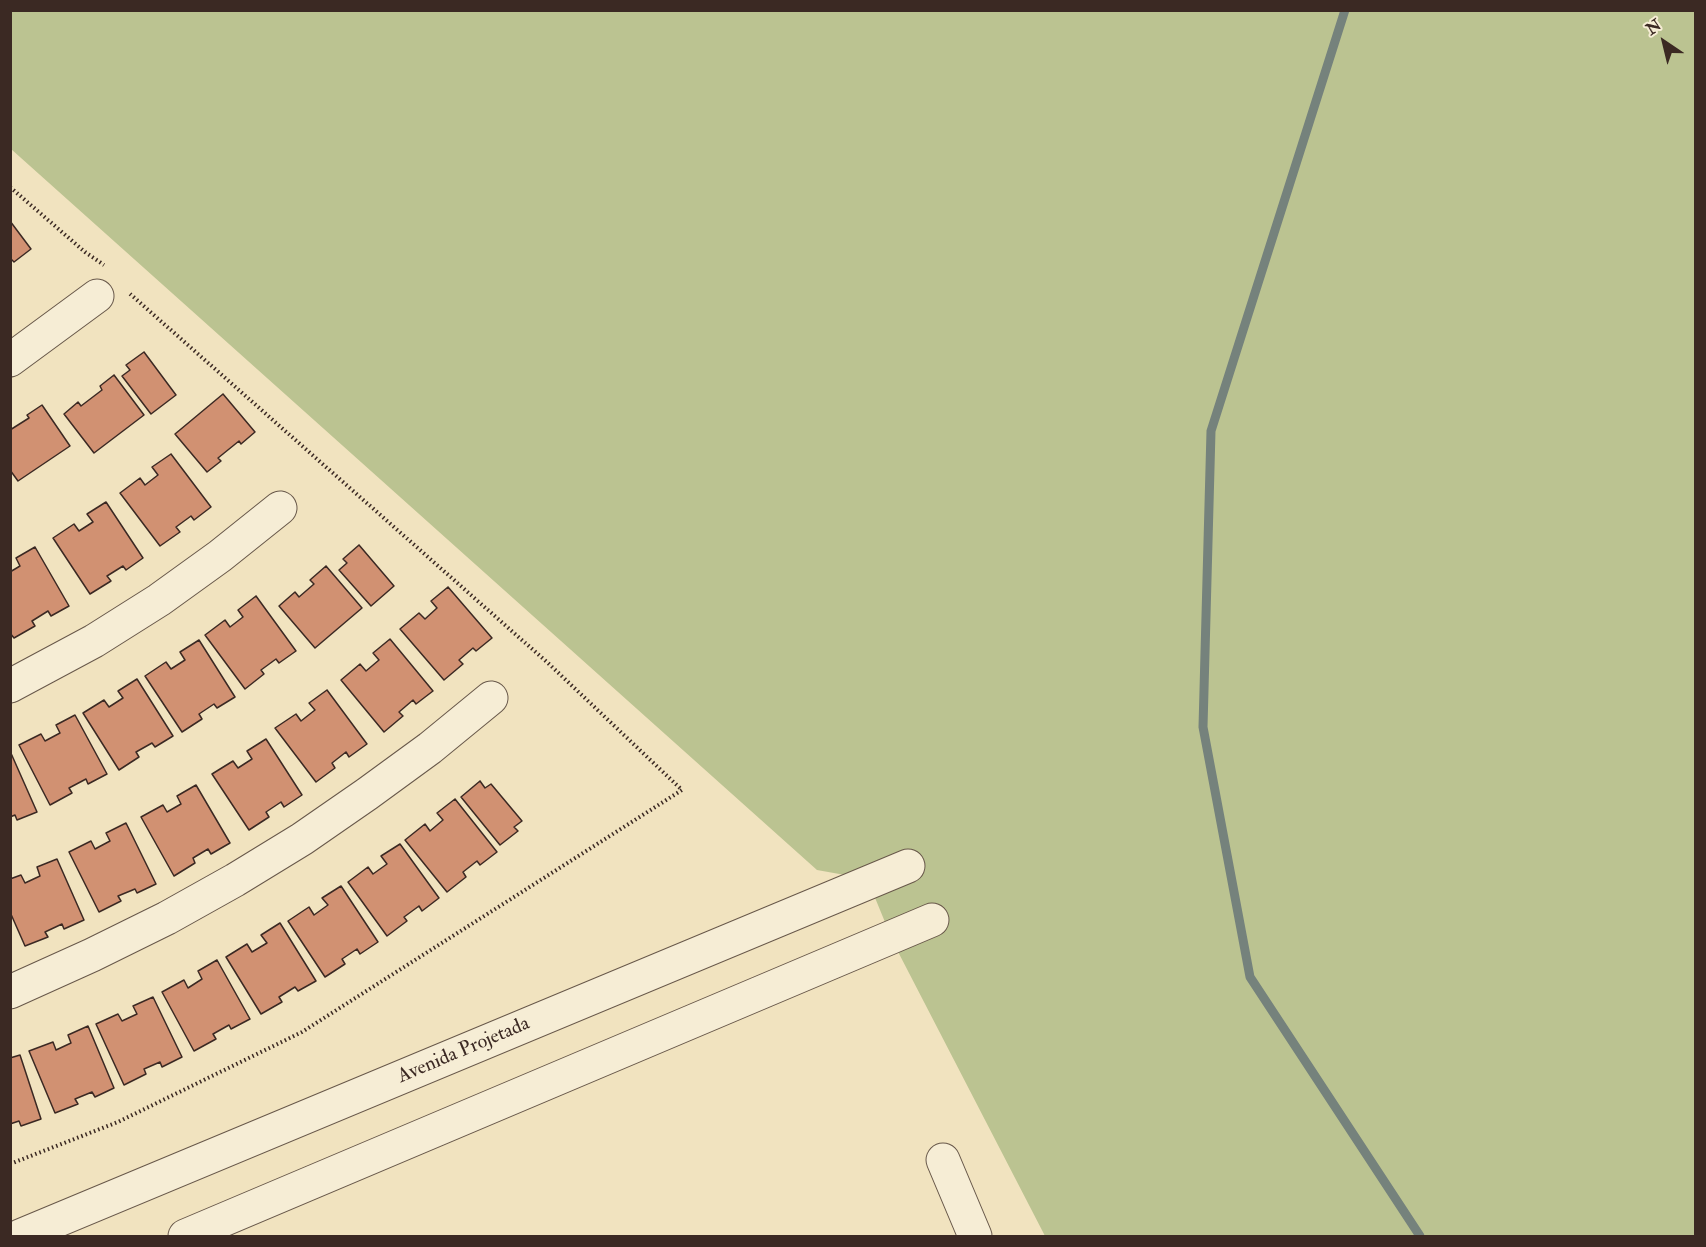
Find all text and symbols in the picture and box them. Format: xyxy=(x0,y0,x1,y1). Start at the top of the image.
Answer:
north arrow xyxy=(1634,12,1694,72)
text: N xyxy=(1642,15,1665,40)
street label: Avenida Projetada xyxy=(394,1012,534,1090)

